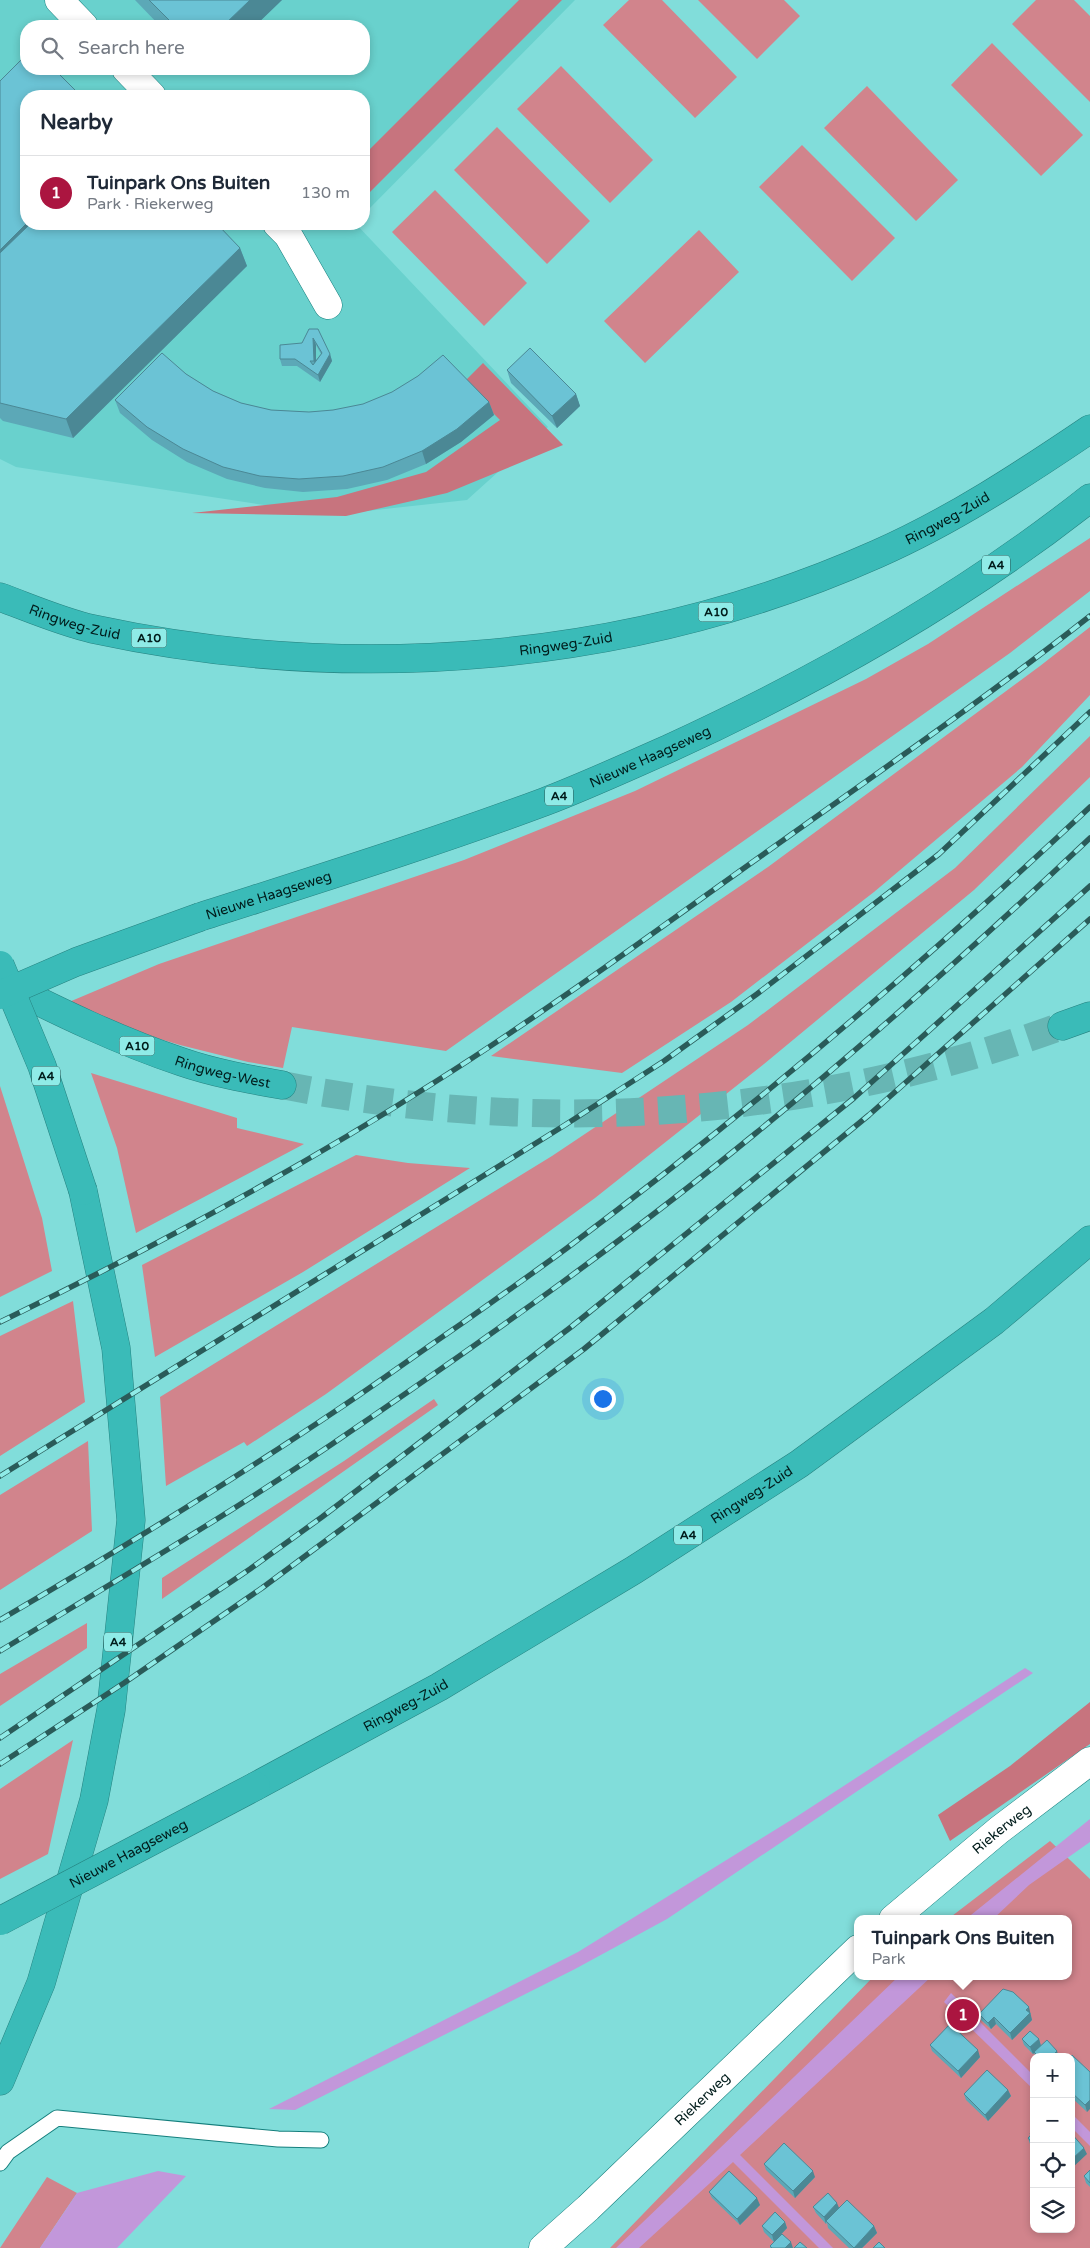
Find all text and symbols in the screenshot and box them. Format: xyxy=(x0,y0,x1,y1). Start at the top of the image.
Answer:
search box xyxy=(20,20,370,75)
icon: search xyxy=(38,34,66,62)
text: Search here xyxy=(78,37,185,59)
text: Nearby xyxy=(40,110,113,135)
text: Tuinpark Ons Buiten xyxy=(87,172,270,194)
text: 1 xyxy=(51,183,61,203)
text: 130 m xyxy=(301,183,350,203)
text: Park · Riekerweg xyxy=(87,194,214,214)
street label: Ringweg-Zuid xyxy=(902,488,993,549)
road number: A4 xyxy=(982,556,1010,574)
street label: Ringweg-Zuid xyxy=(26,601,122,643)
road number: A10 xyxy=(698,602,734,622)
road number: A10 xyxy=(132,628,166,648)
street label: Ringweg-Zuid xyxy=(518,629,614,659)
street label: Nieuwe Haagseweg xyxy=(587,722,713,792)
road number: A4 xyxy=(545,786,573,806)
street label: Nieuwe Haagseweg xyxy=(204,867,334,924)
road number: A10 xyxy=(120,1036,154,1056)
street label: Ringweg-West xyxy=(173,1052,272,1092)
road number: A4 xyxy=(32,1066,60,1086)
your location xyxy=(590,1386,616,1412)
street label: Ringweg-Zuid xyxy=(707,1462,796,1528)
road number: A4 xyxy=(674,1526,702,1544)
road number: A4 xyxy=(104,1632,132,1651)
street label: Ringweg-Zuid xyxy=(360,1676,451,1735)
street label: Riekerweg xyxy=(969,1801,1034,1858)
street label: Nieuwe Haagseweg xyxy=(66,1816,190,1892)
popup xyxy=(854,1915,1072,1980)
text: Tuinpark Ons Buiten xyxy=(871,1927,1055,1949)
text: Park xyxy=(871,1949,906,1969)
pin: 1 xyxy=(947,1996,979,2034)
map controls xyxy=(1030,2053,1075,2233)
button: + xyxy=(1030,2053,1075,2098)
street label: Riekerweg xyxy=(671,2069,733,2129)
button: − xyxy=(1030,2098,1075,2143)
button: locate xyxy=(1030,2143,1075,2188)
button: layers xyxy=(1030,2188,1075,2233)

